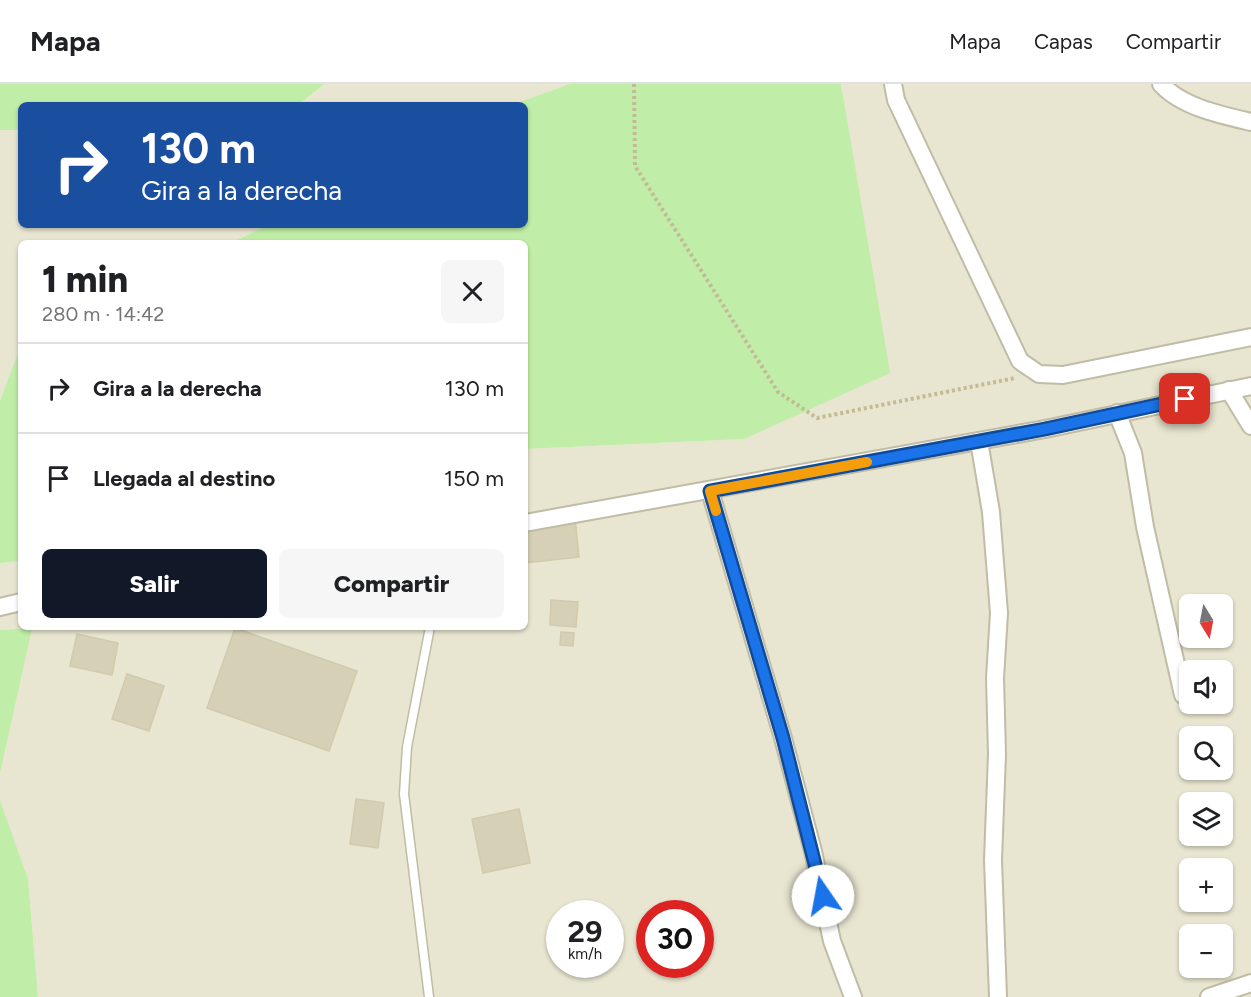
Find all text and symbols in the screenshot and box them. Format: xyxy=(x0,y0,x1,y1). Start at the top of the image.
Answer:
text: Mapa xyxy=(30,24,101,58)
text: Mapa xyxy=(949,29,1001,54)
text: Capas xyxy=(1034,29,1093,54)
text: Compartir xyxy=(1126,29,1221,54)
text: 130 m xyxy=(141,123,256,174)
icon: right xyxy=(42,126,120,204)
text: Gira a la derecha xyxy=(141,174,342,207)
text: 1 min xyxy=(42,258,128,301)
button: close xyxy=(441,260,504,323)
text: 280 m · 14:42 xyxy=(42,302,165,326)
icon: right xyxy=(42,372,75,405)
pin xyxy=(1159,373,1210,424)
text: Gira a la derecha xyxy=(93,375,262,402)
text: 130 m xyxy=(445,375,504,402)
icon: arrive xyxy=(1168,382,1201,415)
icon: arrive xyxy=(42,462,75,495)
text: Llegada al destino xyxy=(93,465,275,492)
text: 150 m xyxy=(444,465,504,492)
button: Salir xyxy=(42,549,267,618)
button: Compartir xyxy=(279,549,504,618)
north arrow xyxy=(1179,594,1233,648)
map controls xyxy=(1179,594,1233,978)
button: sound xyxy=(1179,660,1233,714)
button: search xyxy=(1179,726,1233,780)
button: layers xyxy=(1179,792,1233,846)
button: + xyxy=(1179,858,1233,912)
position arrow xyxy=(791,864,855,928)
speed limit sign: 30 xyxy=(636,900,714,978)
text: 29 xyxy=(568,913,602,950)
button: − xyxy=(1179,924,1233,978)
text: km/h xyxy=(568,945,602,963)

